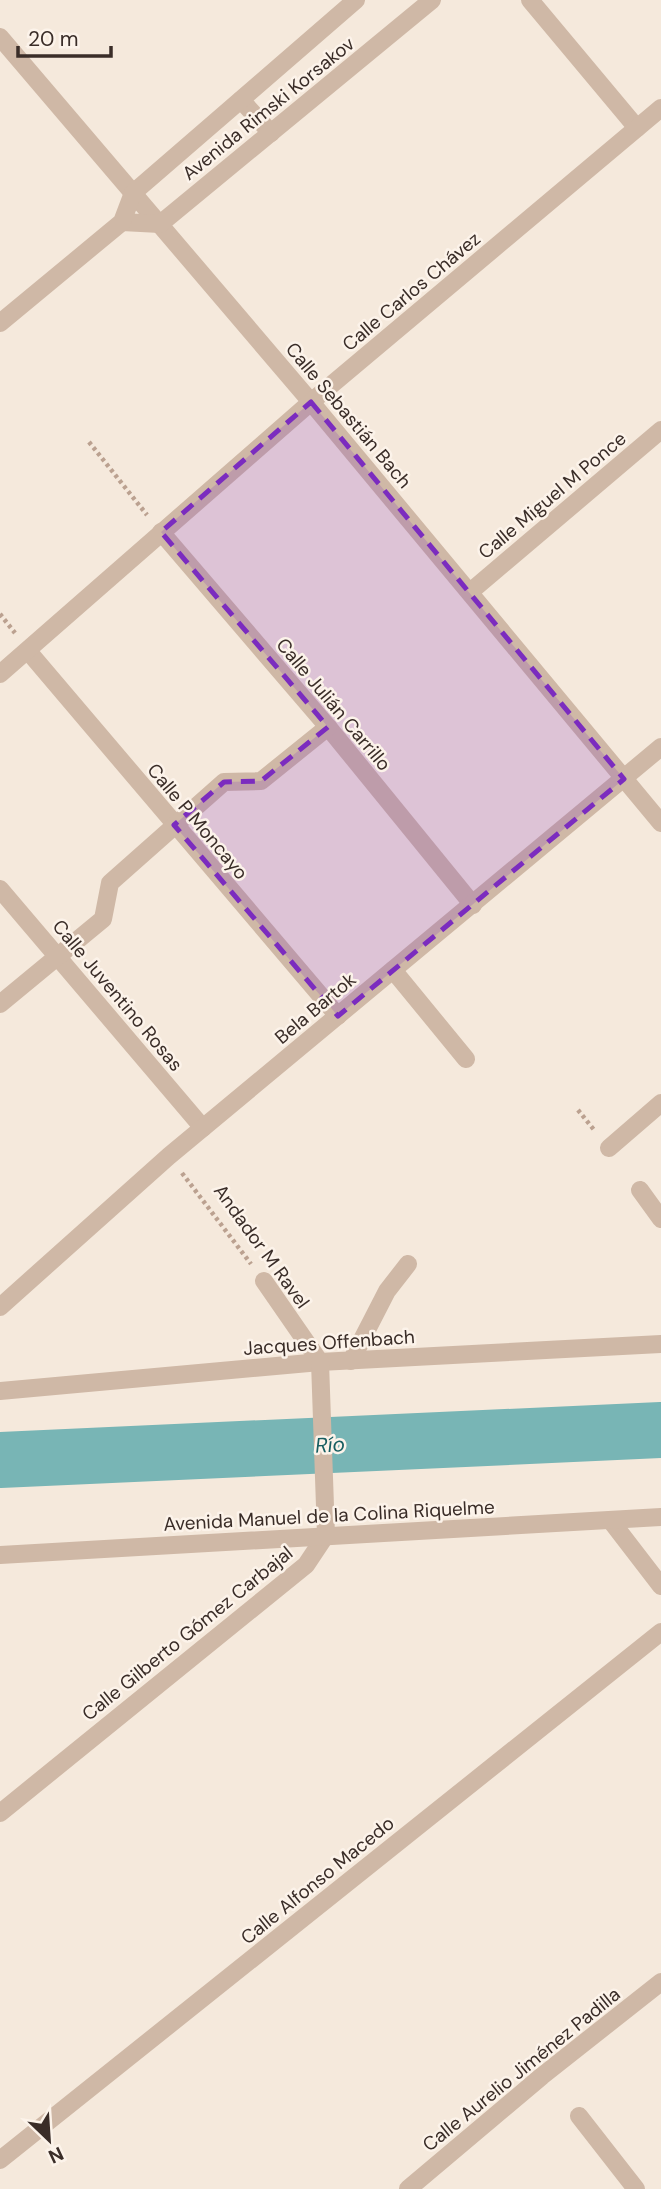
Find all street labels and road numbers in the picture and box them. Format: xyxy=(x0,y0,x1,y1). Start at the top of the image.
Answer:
street label: Avenida Rimski Korsakov xyxy=(177,31,360,186)
street label: Calle Carlos Chávez xyxy=(337,226,486,357)
street label: Calle Sebastián Bach xyxy=(280,337,417,494)
street label: Calle Miguel M Ponce xyxy=(473,426,631,565)
street label: Calle Julián Carrillo xyxy=(271,633,397,776)
street label: Calle P Moncayo xyxy=(142,758,254,885)
street label: Calle Juventino Rosas xyxy=(47,914,188,1076)
street label: Bela Bartok xyxy=(269,967,361,1050)
street label: Andador M Ravel xyxy=(208,1179,315,1313)
street label: Jacques Offenbach xyxy=(242,1324,416,1361)
street label: Avenida Manuel de la Colina Riquelme xyxy=(163,1494,495,1537)
street label: Calle Gilberto Gómez Carbajal xyxy=(77,1541,298,1726)
street label: Calle Alfonso Macedo xyxy=(235,1811,399,1950)
street label: Calle Aurelio Jiménez Padilla xyxy=(417,1982,625,2157)

